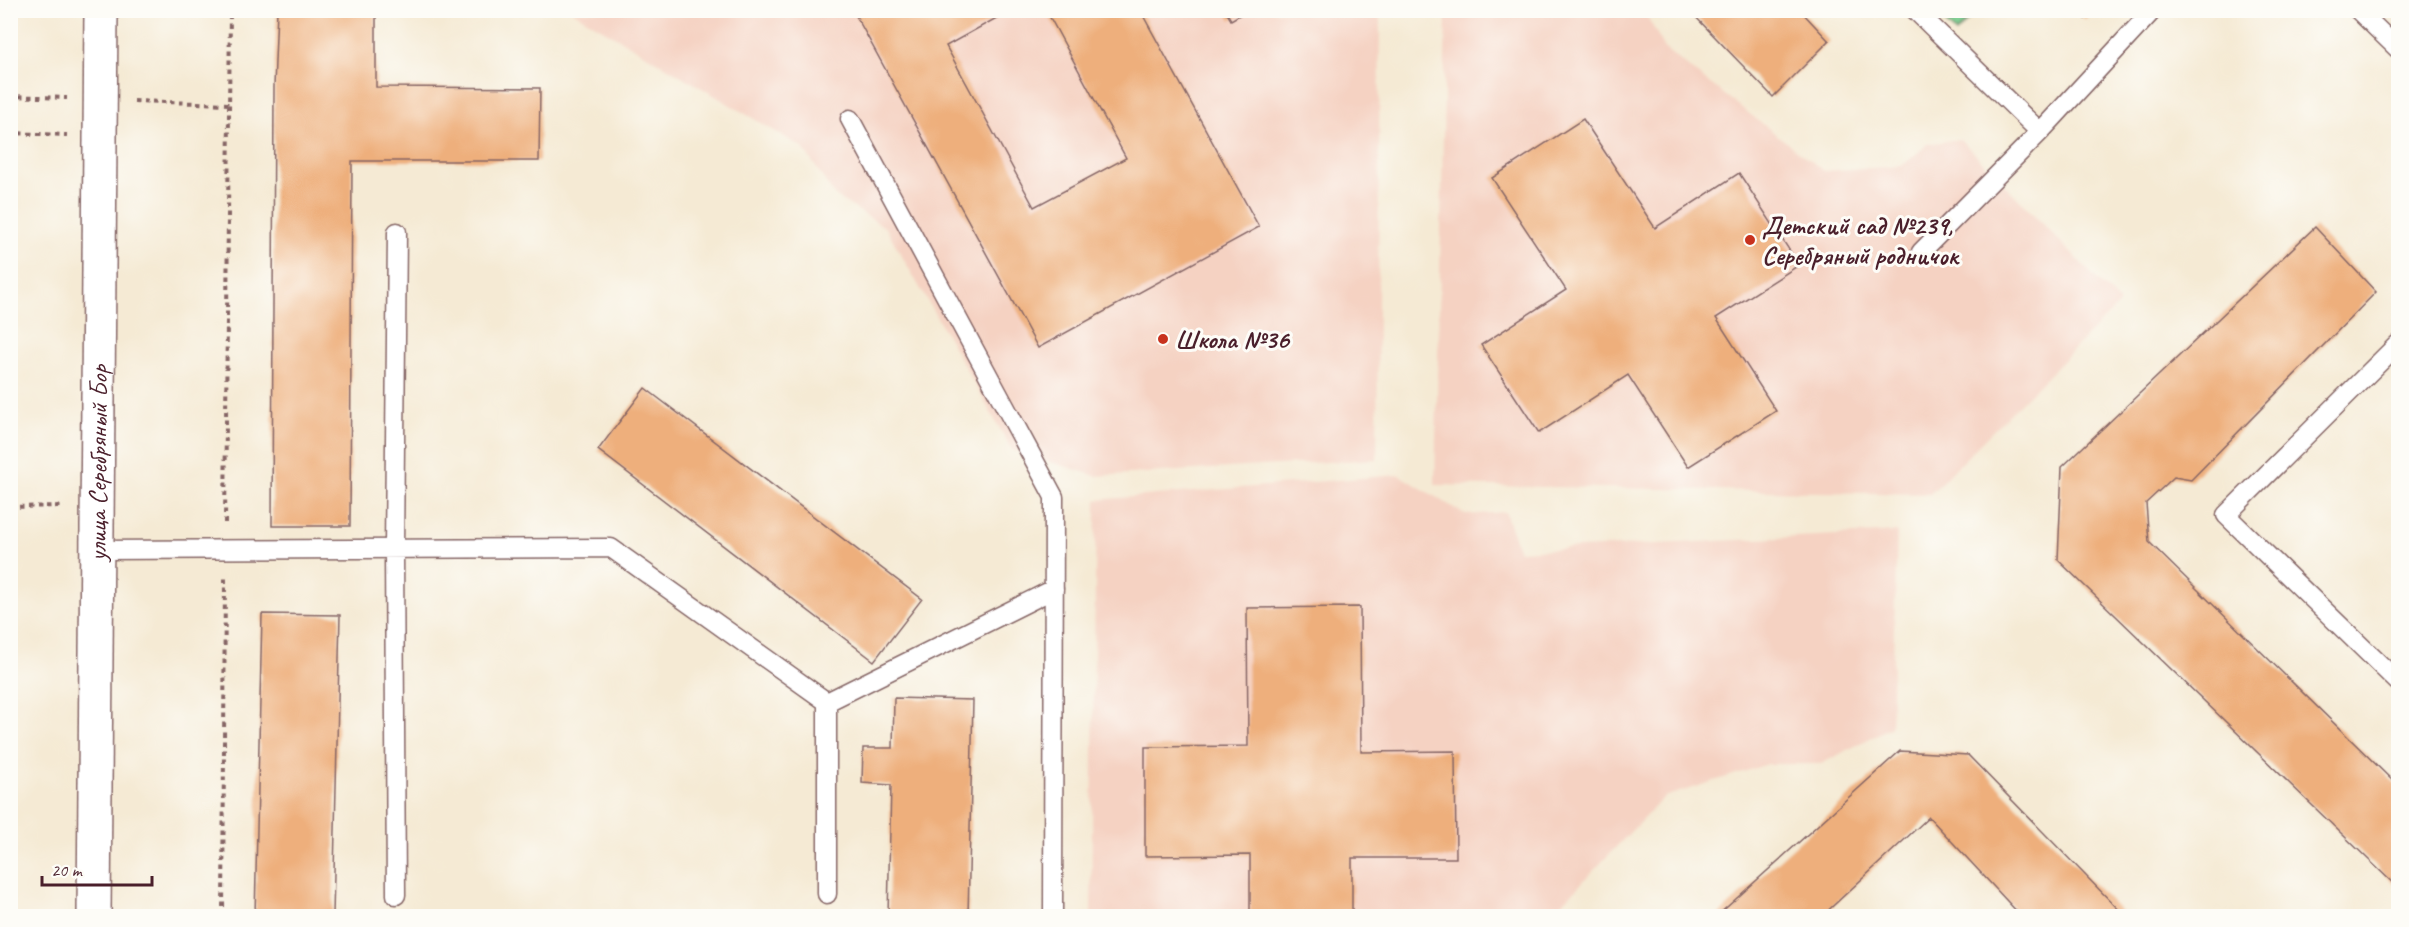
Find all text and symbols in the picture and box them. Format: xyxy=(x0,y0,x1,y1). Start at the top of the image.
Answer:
place label: Детский сад №239, Серебряный родничок xyxy=(1762,209,1960,272)
marker: Детский сад №239, Серебряный родничок xyxy=(1743,233,1757,247)
place label: Школа №36 xyxy=(1175,323,1290,356)
marker: Школа №36 xyxy=(1156,332,1170,346)
street label: улица Серебряный Бор xyxy=(81,364,115,563)
scale bar xyxy=(42,849,152,887)
text: 20 m xyxy=(51,859,84,881)

